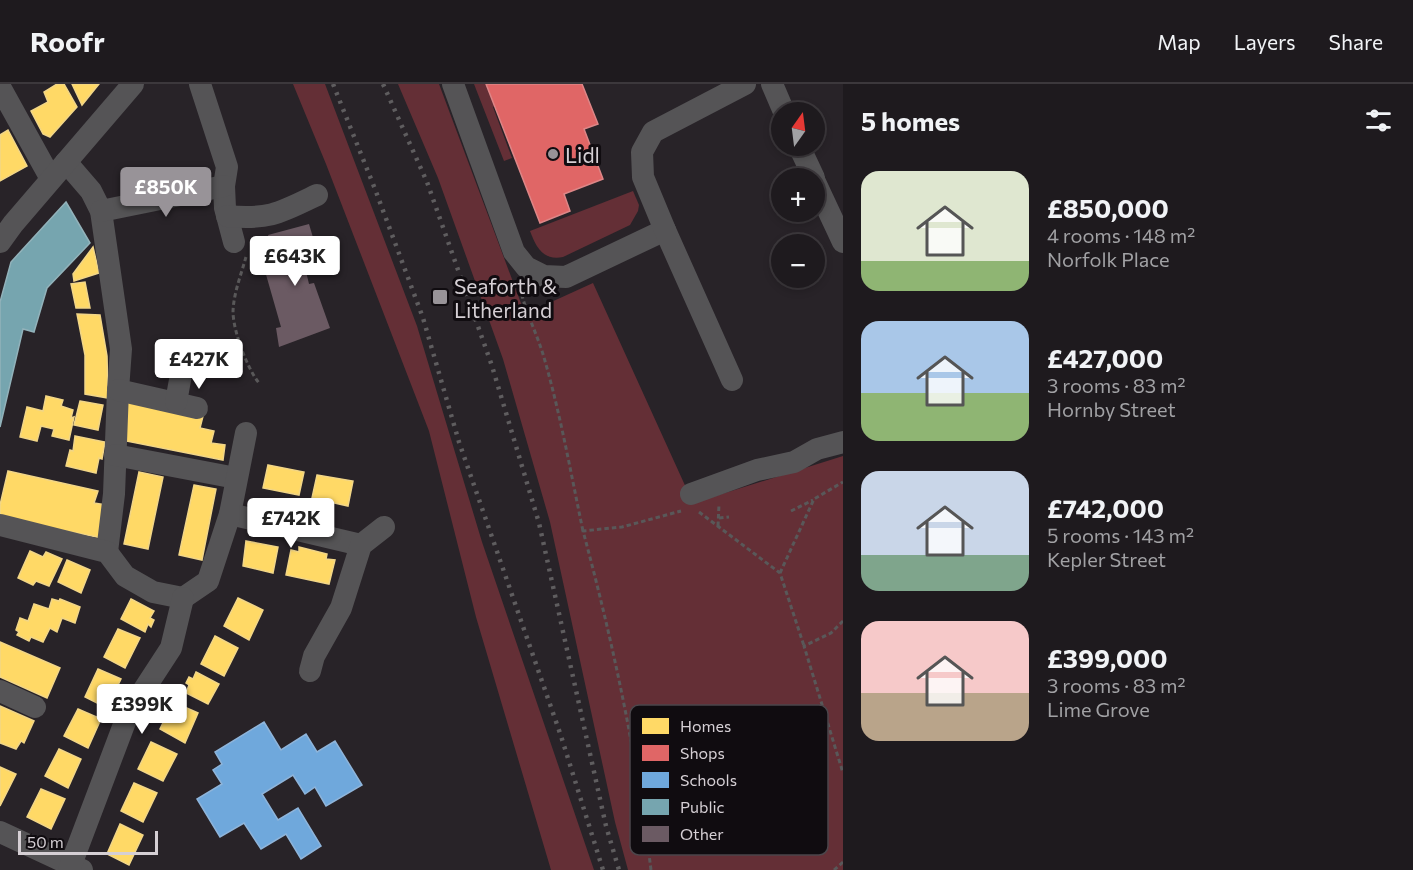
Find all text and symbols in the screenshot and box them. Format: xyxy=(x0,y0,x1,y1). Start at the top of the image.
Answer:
text: Roofr xyxy=(30,24,105,58)
text: Map xyxy=(1157,29,1201,54)
text: Layers xyxy=(1234,29,1296,54)
text: Share xyxy=(1329,29,1383,54)
north arrow xyxy=(771,102,825,156)
map controls xyxy=(771,102,825,288)
icon: filters xyxy=(1362,104,1395,137)
text: 5 homes xyxy=(861,105,960,136)
place label: Lidl xyxy=(565,142,600,167)
marker: Lidl xyxy=(546,147,560,161)
pin: £850K xyxy=(124,167,208,218)
button: + xyxy=(771,168,825,222)
text: £850K xyxy=(134,174,198,198)
text: £850,000 xyxy=(1047,192,1169,223)
icon: home xyxy=(909,195,981,267)
text: 4 rooms · 148 m² xyxy=(1047,223,1195,247)
button: − xyxy=(771,234,825,288)
pin: £643K xyxy=(253,236,337,287)
text: £643K xyxy=(264,243,326,267)
text: Norfolk Place xyxy=(1047,247,1170,271)
place label: Seaforth & Litherland xyxy=(454,273,558,322)
marker: Seaforth & Litherland xyxy=(431,288,449,306)
pin: £427K xyxy=(157,339,241,390)
text: £427,000 xyxy=(1047,342,1163,373)
icon: home xyxy=(909,345,981,417)
text: £427K xyxy=(169,346,229,370)
text: 3 rooms · 83 m² xyxy=(1047,373,1186,397)
text: Hornby Street xyxy=(1047,397,1176,421)
text: £742,000 xyxy=(1047,492,1164,523)
icon: home xyxy=(909,495,981,567)
pin: £742K xyxy=(249,498,333,549)
text: £742K xyxy=(261,505,321,529)
text: 5 rooms · 143 m² xyxy=(1047,523,1194,547)
text: Kepler Street xyxy=(1047,547,1166,571)
text: £399,000 xyxy=(1047,642,1168,673)
icon: home xyxy=(909,645,981,717)
text: 3 rooms · 83 m² xyxy=(1047,673,1186,697)
pin: £399K xyxy=(100,684,184,735)
text: £399K xyxy=(111,691,173,715)
text: Lime Grove xyxy=(1047,697,1150,721)
legend xyxy=(630,705,828,855)
text: Homes xyxy=(680,716,731,735)
text: Shops xyxy=(680,743,725,762)
text: Schools xyxy=(680,770,737,789)
text: Public xyxy=(680,797,725,816)
text: Other xyxy=(680,824,724,843)
scale bar xyxy=(18,828,158,856)
text: 50 m xyxy=(27,832,64,851)

